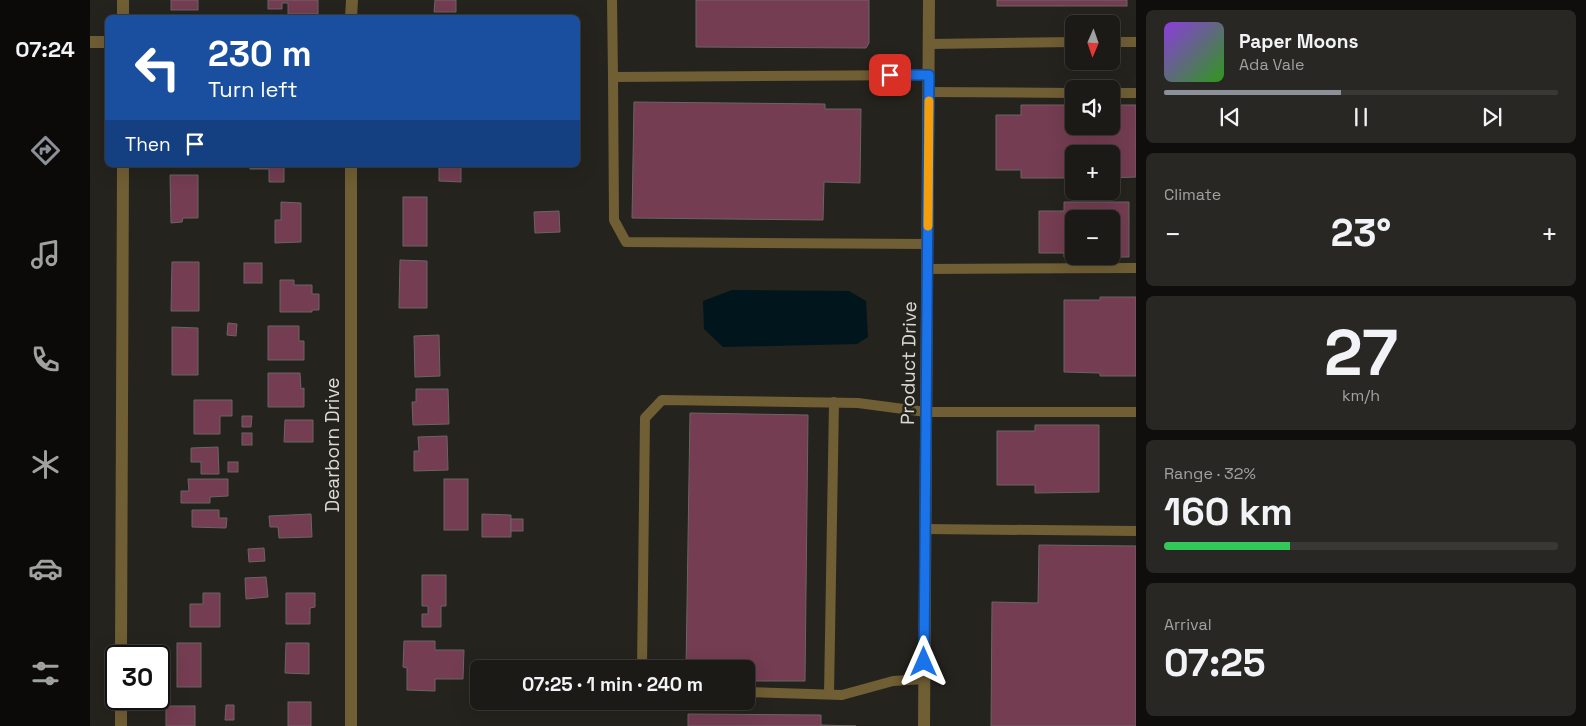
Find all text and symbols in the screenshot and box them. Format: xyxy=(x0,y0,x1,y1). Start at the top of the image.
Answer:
north arrow xyxy=(1065,15,1120,70)
map controls xyxy=(1065,15,1120,265)
text: Paper Moons xyxy=(1239,29,1358,54)
text: 230 m xyxy=(208,32,312,76)
text: 07:24 xyxy=(15,35,75,63)
icon: left xyxy=(125,35,190,100)
pin xyxy=(869,54,911,96)
text: Ada Vale xyxy=(1239,54,1304,75)
icon: arrive xyxy=(876,61,904,89)
text: Turn left xyxy=(208,75,298,103)
button: sound xyxy=(1065,80,1120,135)
icon: previous xyxy=(1216,103,1244,131)
icon: pause xyxy=(1347,103,1375,131)
icon: next xyxy=(1478,103,1506,131)
icon: arrive xyxy=(181,130,209,158)
text: Then xyxy=(125,132,171,157)
icon: directions xyxy=(28,133,63,168)
button: + xyxy=(1065,145,1120,200)
text: Climate xyxy=(1164,184,1221,205)
text: 23° xyxy=(1331,209,1391,257)
button: − xyxy=(1065,210,1120,265)
text: − xyxy=(1164,216,1181,252)
text: + xyxy=(1541,216,1558,252)
icon: music xyxy=(28,237,63,272)
street label: Product Drive xyxy=(895,301,922,425)
text: 27 xyxy=(1324,311,1398,394)
icon: phone xyxy=(28,342,63,377)
street label: Dearborn Drive xyxy=(320,377,345,513)
text: km/h xyxy=(1342,385,1380,406)
icon: climate xyxy=(28,447,63,482)
text: Range · 32% xyxy=(1164,463,1256,484)
text: 160 km xyxy=(1164,488,1293,536)
icon: car xyxy=(28,551,63,586)
text: Arrival xyxy=(1164,614,1212,635)
position arrow xyxy=(897,635,949,687)
text: 07:25 xyxy=(1164,639,1266,687)
speed limit sign: 30 xyxy=(105,645,170,710)
icon: filters xyxy=(28,656,63,691)
text: 07:25 · 1 min · 240 m xyxy=(522,672,703,697)

